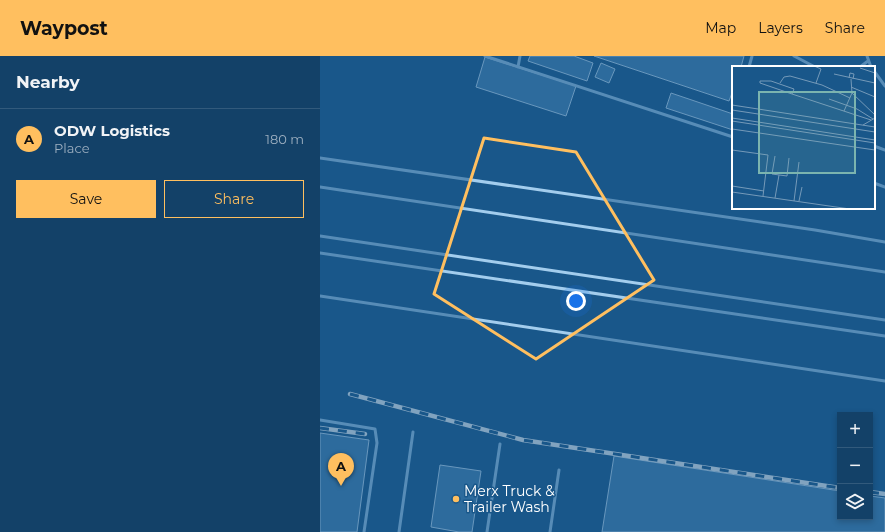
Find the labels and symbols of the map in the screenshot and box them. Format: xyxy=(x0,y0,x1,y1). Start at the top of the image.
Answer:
inset map xyxy=(732,66,875,209)
your location xyxy=(566,291,586,311)
pin: A xyxy=(328,453,354,486)
place label: Merx Truck & Trailer Wash xyxy=(464,482,555,516)
marker: Merx Truck & Trailer Wash xyxy=(451,494,461,504)

